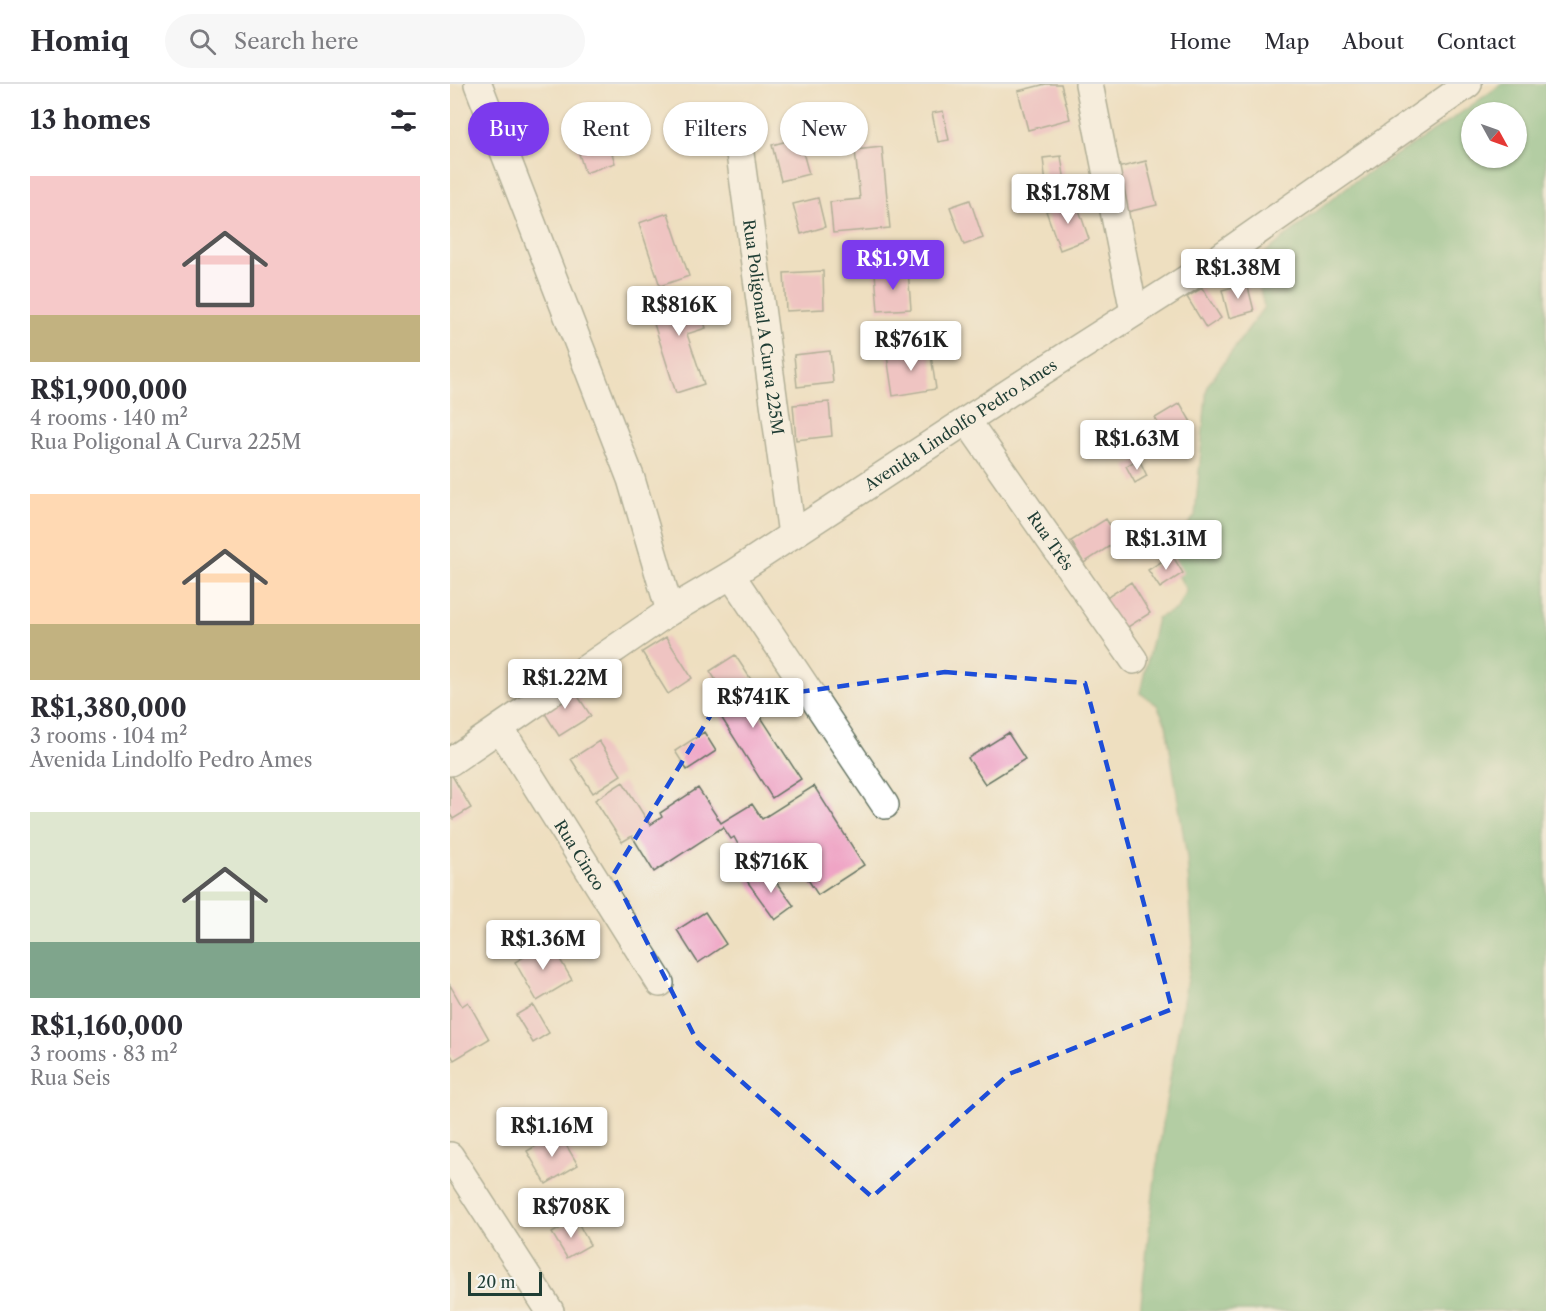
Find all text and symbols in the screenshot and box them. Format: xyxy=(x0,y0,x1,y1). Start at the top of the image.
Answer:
search box xyxy=(165,14,585,68)
text: Homiq xyxy=(30,24,129,58)
icon: search xyxy=(186,25,219,58)
text: Search here xyxy=(234,28,359,55)
text: Home xyxy=(1170,29,1231,54)
text: Map xyxy=(1264,29,1309,54)
text: About xyxy=(1342,29,1404,54)
text: Contact xyxy=(1437,29,1516,54)
chip: Buy xyxy=(468,102,549,156)
chip: Rent xyxy=(561,102,651,156)
chip: Filters xyxy=(663,102,768,156)
chip: New xyxy=(780,102,868,156)
north arrow xyxy=(1461,102,1527,168)
map controls xyxy=(1461,102,1527,168)
text: 13 homes xyxy=(30,104,151,136)
icon: filters xyxy=(387,104,420,137)
pin: R$1.78M xyxy=(1013,174,1123,225)
text: R$1.78M xyxy=(1026,181,1110,205)
icon: home xyxy=(171,215,279,323)
street label: Rua Poligonal A Curva 225M xyxy=(739,218,788,436)
pin: R$1.9M xyxy=(844,240,942,291)
text: R$1.9M xyxy=(856,247,930,271)
pin: R$1.38M xyxy=(1183,249,1293,300)
text: R$1.38M xyxy=(1195,256,1281,280)
pin: R$816K xyxy=(630,286,728,337)
text: R$816K xyxy=(641,293,717,317)
pin: R$761K xyxy=(862,321,960,372)
text: R$761K xyxy=(874,328,948,352)
street label: Avenida Lindolfo Pedro Ames xyxy=(860,355,1061,495)
text: R$1,900,000 xyxy=(30,374,188,406)
text: 4 rooms · 140 m² xyxy=(30,406,188,430)
pin: R$1.63M xyxy=(1082,420,1192,471)
text: R$1.63M xyxy=(1094,427,1180,451)
text: Rua Poligonal A Curva 225M xyxy=(30,430,301,454)
street label: Rua Três xyxy=(1023,507,1078,574)
pin: R$1.31M xyxy=(1111,520,1221,571)
text: R$1.31M xyxy=(1125,527,1207,551)
icon: home xyxy=(171,533,279,641)
pin: R$1.22M xyxy=(510,659,620,710)
text: R$1.22M xyxy=(522,666,608,690)
pin: R$741K xyxy=(704,678,802,729)
text: R$741K xyxy=(716,685,790,709)
text: R$1,380,000 xyxy=(30,692,187,724)
text: 3 rooms · 104 m² xyxy=(30,724,187,748)
text: Avenida Lindolfo Pedro Ames xyxy=(30,748,312,772)
street label: Rua Cinco xyxy=(550,816,609,894)
pin: R$716K xyxy=(722,843,820,894)
text: R$716K xyxy=(734,850,808,874)
icon: home xyxy=(171,851,279,959)
pin: R$1.36M xyxy=(488,920,598,971)
text: R$1.36M xyxy=(500,927,586,951)
text: R$1,160,000 xyxy=(30,1010,183,1042)
text: 3 rooms · 83 m² xyxy=(30,1042,178,1066)
text: Rua Seis xyxy=(30,1066,111,1090)
pin: R$1.16M xyxy=(497,1107,607,1158)
text: R$1.16M xyxy=(510,1114,594,1138)
pin: R$708K xyxy=(522,1188,620,1239)
text: R$708K xyxy=(532,1195,610,1219)
scale bar xyxy=(468,1269,542,1296)
text: 20 m xyxy=(477,1272,516,1292)

